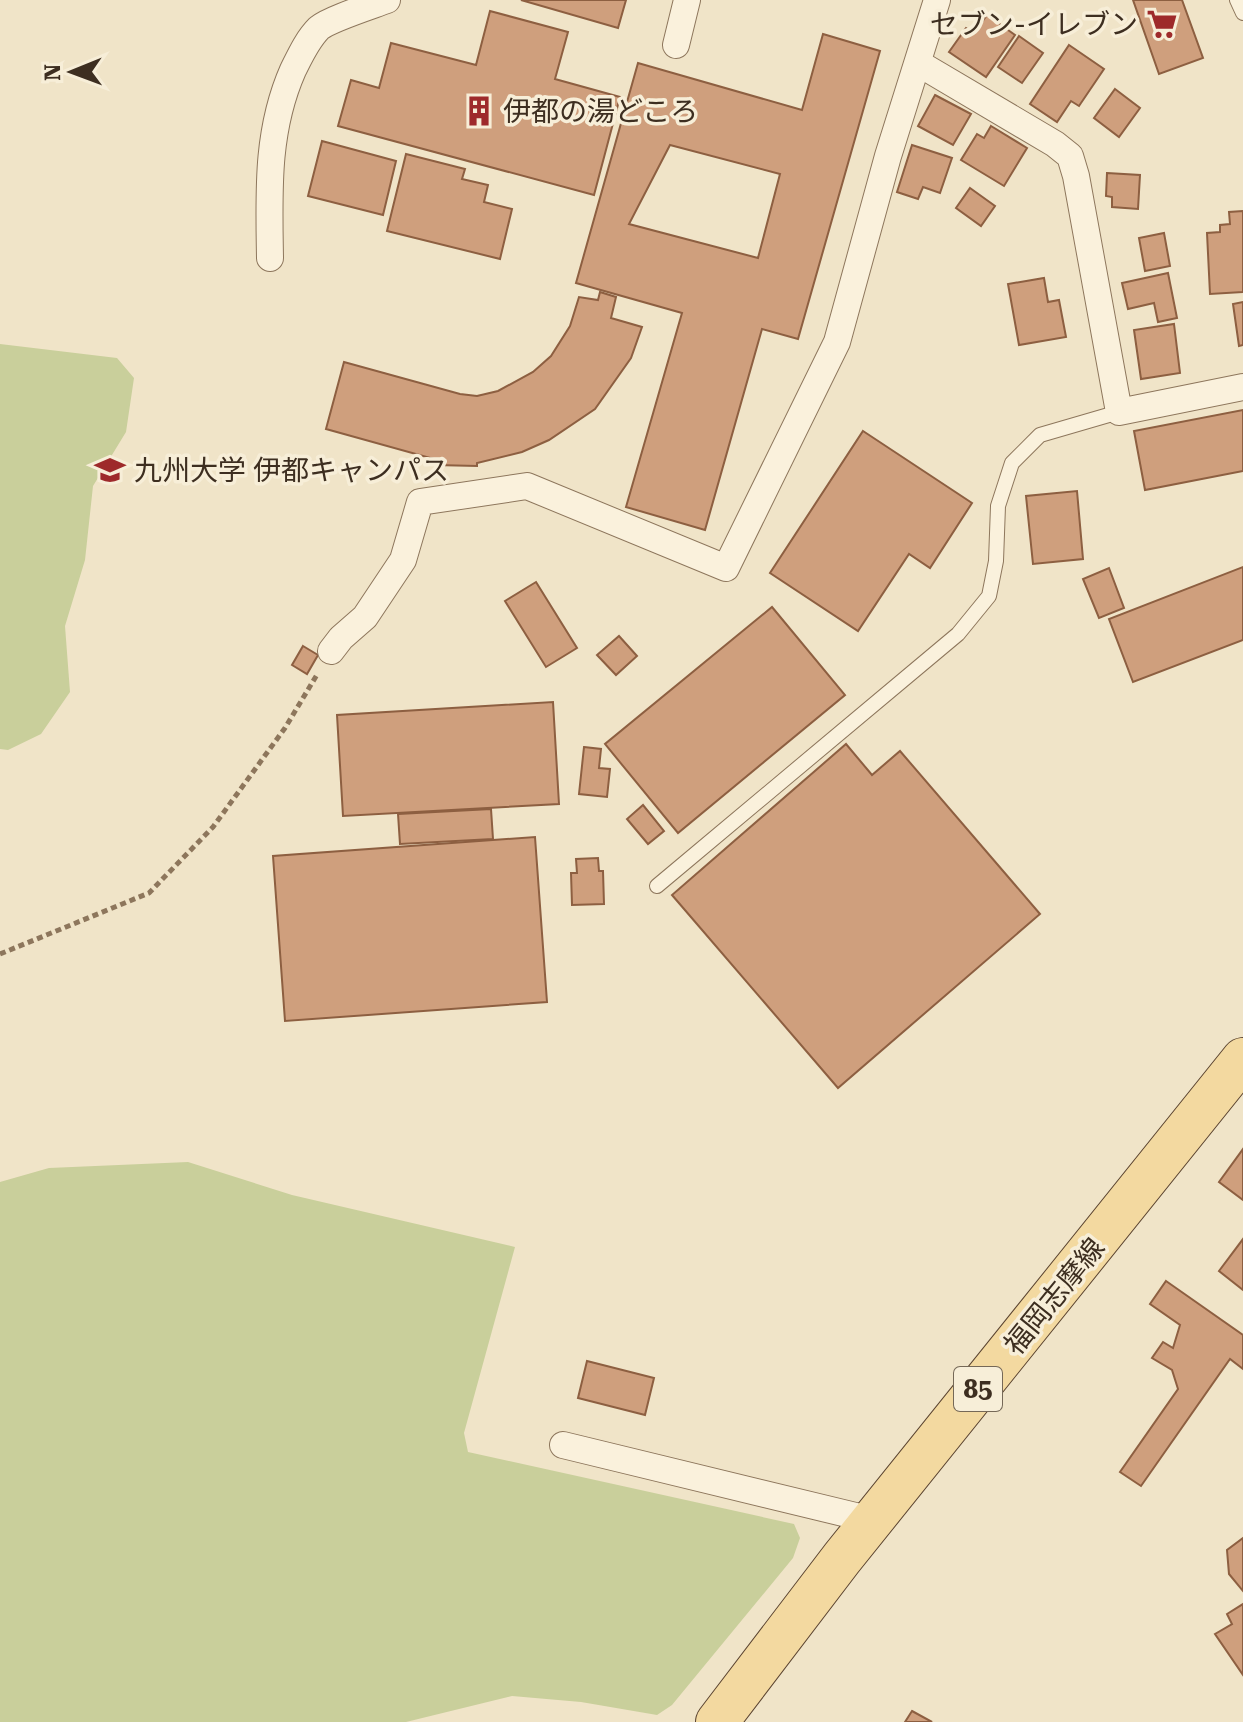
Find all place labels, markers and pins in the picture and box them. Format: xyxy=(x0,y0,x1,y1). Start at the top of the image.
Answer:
supermarket icon: セブン-イレブン xyxy=(1145,7,1179,41)
place label: セブン-イレブン xyxy=(930,8,1138,41)
building icon: 伊都の湯どころ xyxy=(462,94,496,128)
place label: 伊都の湯どころ xyxy=(503,95,698,128)
school or university icon: 九州大学 伊都キャンパス xyxy=(93,453,127,487)
place label: 九州大学 伊都キャンパス xyxy=(134,454,449,487)

